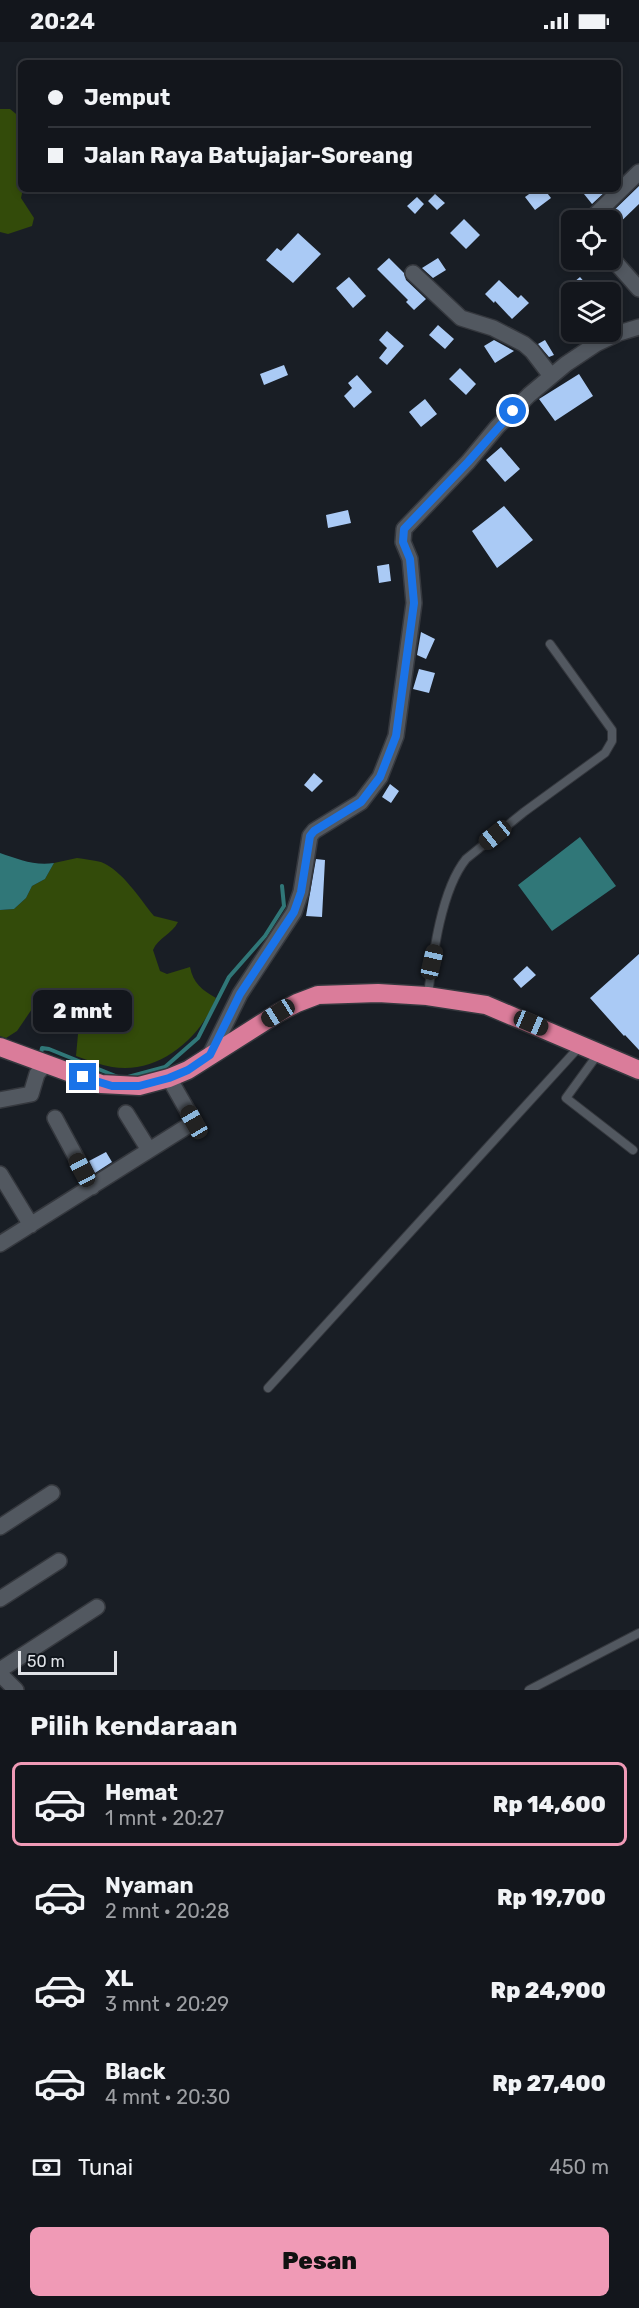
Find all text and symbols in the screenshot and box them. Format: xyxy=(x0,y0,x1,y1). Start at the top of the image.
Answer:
text: 20:24 xyxy=(30,8,95,35)
text: Jemput xyxy=(84,84,170,111)
text: Jalan Raya Batujajar-Soreang xyxy=(84,142,413,169)
map controls xyxy=(561,210,621,342)
button: locate xyxy=(561,210,621,270)
button: layers xyxy=(561,282,621,342)
route start xyxy=(499,397,526,424)
car xyxy=(475,817,515,853)
car xyxy=(419,942,445,982)
callout: 2 mnt xyxy=(34,990,132,1032)
car xyxy=(258,996,298,1030)
text: 2 mnt xyxy=(53,999,112,1023)
car xyxy=(511,1008,551,1038)
route end xyxy=(69,1063,96,1090)
car xyxy=(177,1102,211,1142)
car xyxy=(66,1150,98,1190)
scale bar xyxy=(18,1648,117,1676)
text: 50 m xyxy=(27,1652,65,1671)
text: Pilih kendaraan xyxy=(30,1710,238,1742)
icon: car xyxy=(33,1777,87,1831)
text: Hemat xyxy=(105,1779,178,1806)
text: Rp 14,600 xyxy=(493,1791,606,1818)
text: 1 mnt · 20:27 xyxy=(105,1806,224,1830)
icon: car xyxy=(33,1870,87,1924)
text: Nyaman xyxy=(105,1872,194,1899)
text: Rp 19,700 xyxy=(497,1884,606,1911)
text: 2 mnt · 20:28 xyxy=(105,1899,230,1923)
icon: car xyxy=(33,1963,87,2017)
text: XL xyxy=(105,1965,133,1992)
text: Rp 24,900 xyxy=(491,1977,606,2004)
text: 3 mnt · 20:29 xyxy=(105,1992,229,2016)
icon: car xyxy=(33,2056,87,2110)
text: Black xyxy=(105,2058,166,2085)
text: Rp 27,400 xyxy=(492,2070,606,2097)
text: 4 mnt · 20:30 xyxy=(105,2085,231,2109)
icon: cash xyxy=(30,2151,63,2184)
text: Tunai xyxy=(78,2154,133,2181)
text: 450 m xyxy=(549,2155,609,2179)
button: Pesan xyxy=(30,2227,609,2296)

